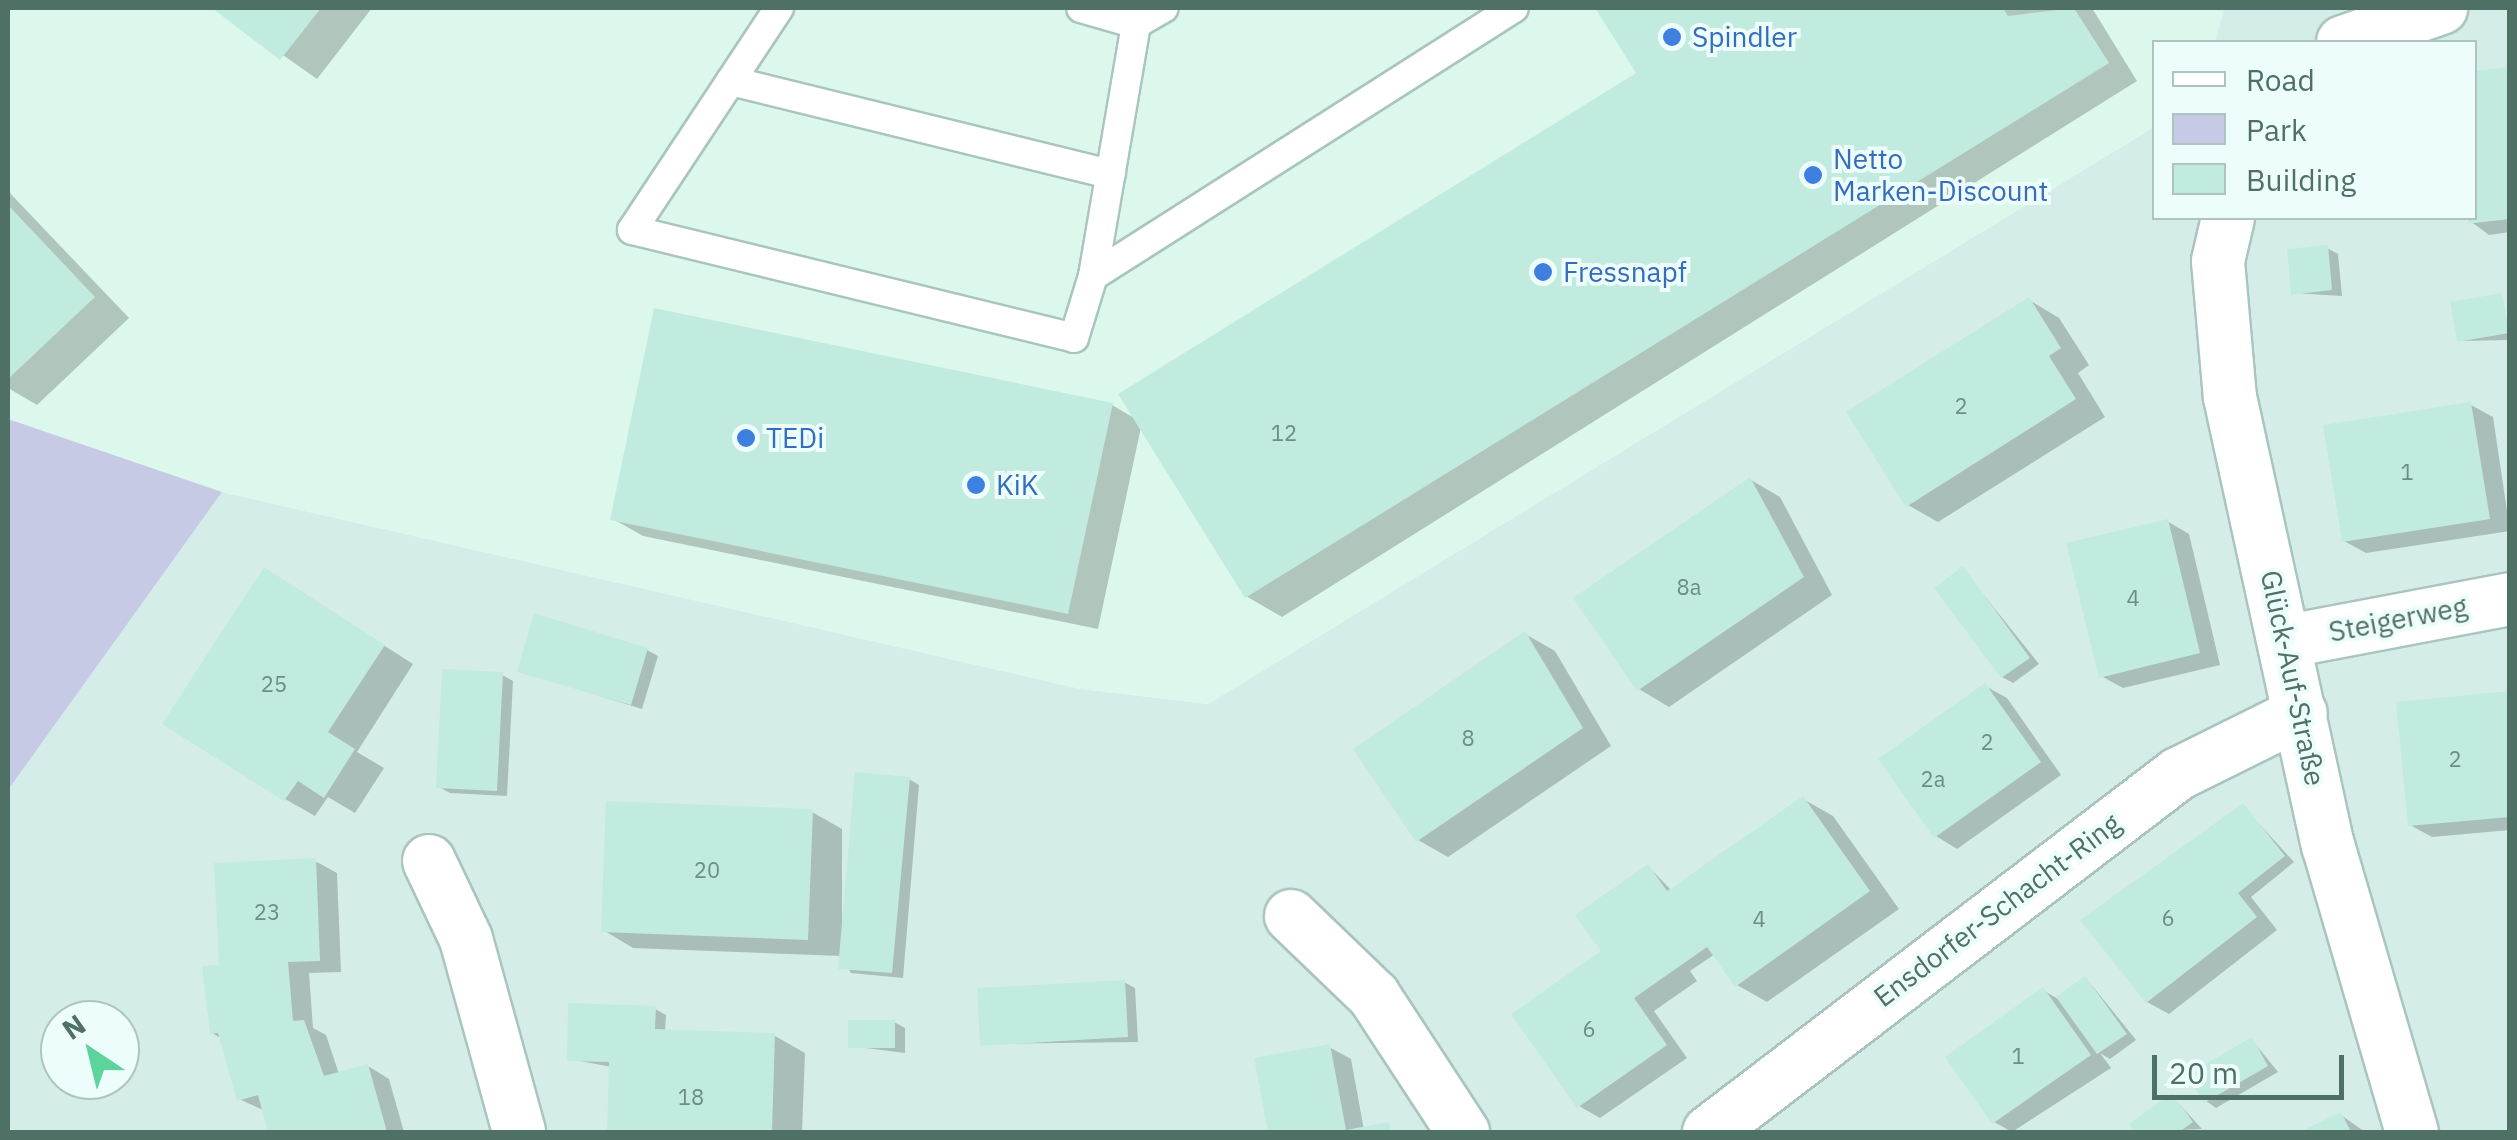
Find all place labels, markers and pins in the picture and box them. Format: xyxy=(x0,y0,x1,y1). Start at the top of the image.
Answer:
place label: Spindler xyxy=(1692,20,1797,54)
marker: Spindler xyxy=(1661,26,1683,48)
place label: Netto Marken-Discount xyxy=(1833,142,2048,208)
marker: Netto Marken-Discount xyxy=(1802,164,1824,186)
place label: Fressnapf xyxy=(1563,255,1687,289)
marker: Fressnapf xyxy=(1532,261,1554,283)
place label: TEDi xyxy=(766,421,824,455)
marker: TEDi xyxy=(735,427,757,449)
place label: KiK xyxy=(996,468,1039,502)
marker: KiK xyxy=(965,474,987,496)

